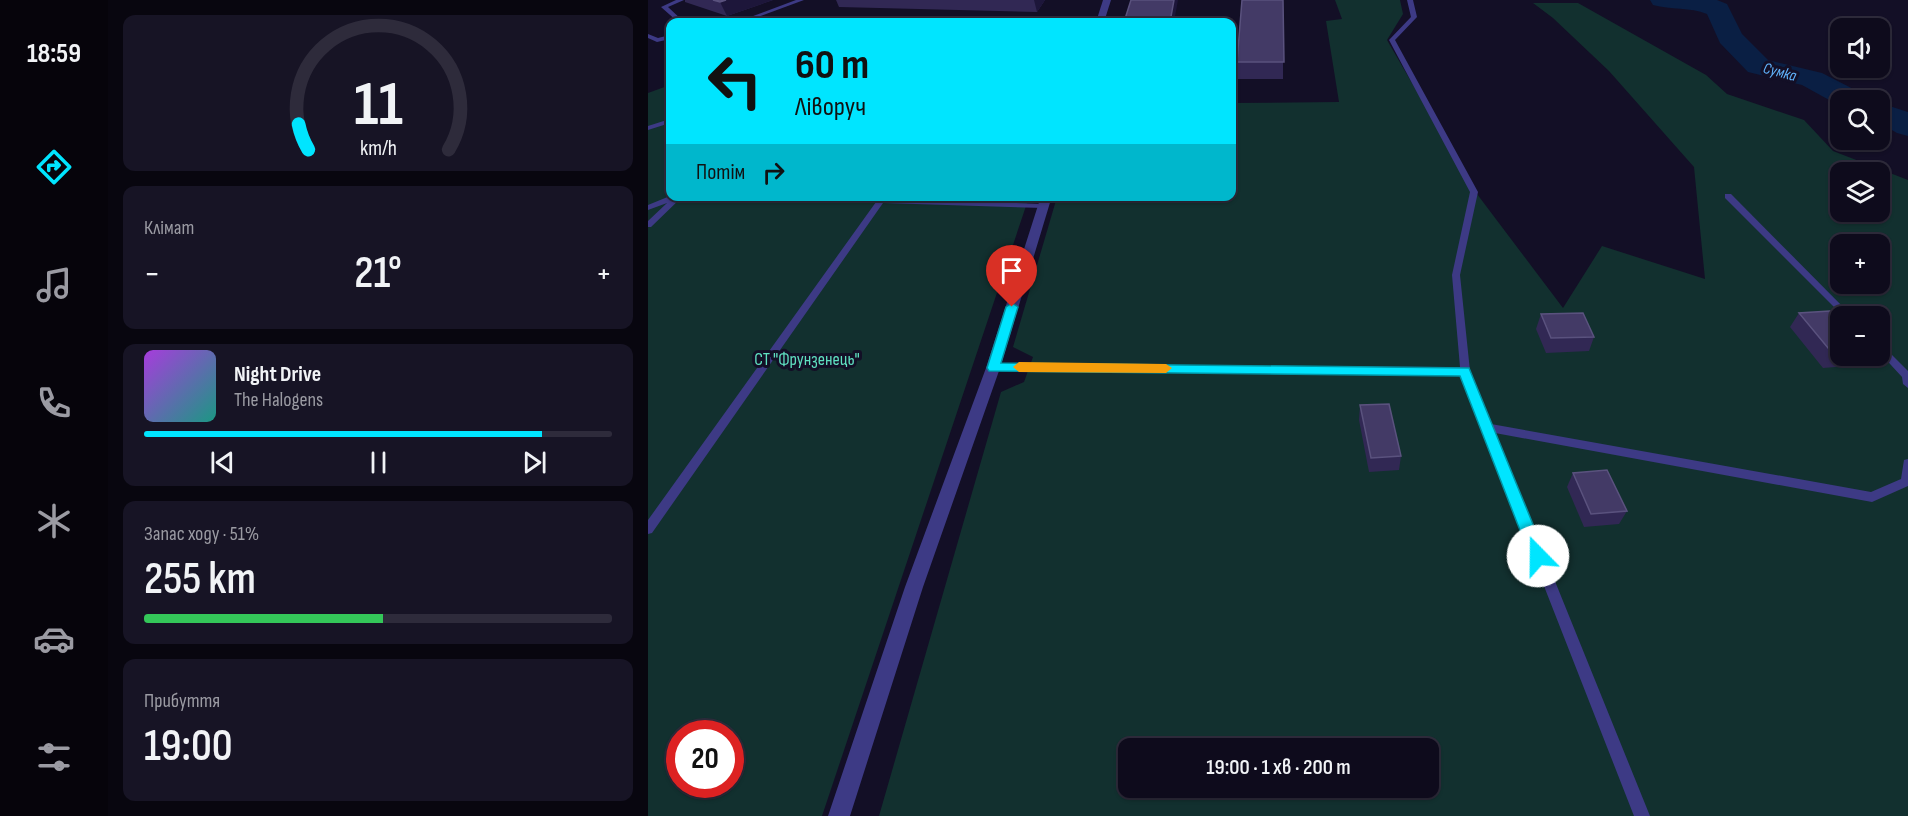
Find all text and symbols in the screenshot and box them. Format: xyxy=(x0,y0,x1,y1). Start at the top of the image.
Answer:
map controls xyxy=(1830,18,1890,366)
button: sound xyxy=(1830,18,1890,78)
text: 18:59 xyxy=(27,38,81,70)
text: 60 m xyxy=(795,40,869,91)
icon: left xyxy=(696,42,774,120)
water label: Сумка xyxy=(1761,59,1799,86)
text: 11 xyxy=(354,68,402,143)
button: search xyxy=(1830,90,1890,150)
text: Ліворуч xyxy=(795,91,866,123)
text: km/h xyxy=(359,136,397,161)
icon: directions xyxy=(33,146,75,188)
icon: right xyxy=(757,156,790,189)
text: Потім xyxy=(696,159,745,186)
button: layers xyxy=(1830,162,1890,222)
text: Клімат xyxy=(144,216,194,240)
button: + xyxy=(1830,234,1890,294)
pin xyxy=(986,245,1037,307)
text: 21° xyxy=(354,246,402,301)
text: − xyxy=(144,254,160,294)
text: + xyxy=(596,254,612,294)
icon: arrive xyxy=(995,254,1028,287)
icon: music xyxy=(33,264,75,306)
button: − xyxy=(1830,306,1890,366)
park label: СТ "Фрунзенець" xyxy=(754,349,860,370)
text: Night Drive xyxy=(234,361,321,388)
icon: phone xyxy=(33,382,75,424)
text: The Halogens xyxy=(234,388,323,412)
icon: previous xyxy=(206,446,239,479)
icon: pause xyxy=(362,446,395,479)
icon: next xyxy=(518,446,551,479)
icon: climate xyxy=(33,500,75,542)
text: Запас ходу · 51% xyxy=(144,522,259,546)
position arrow xyxy=(1506,524,1570,588)
text: 255 km xyxy=(144,552,256,607)
icon: car xyxy=(33,618,75,660)
text: Прибуття xyxy=(144,689,220,713)
text: 19:00 xyxy=(144,719,233,774)
speed limit sign: 20 xyxy=(666,720,744,798)
icon: filters xyxy=(33,736,75,778)
text: 19:00 · 1 хв · 200 m xyxy=(1206,754,1351,781)

